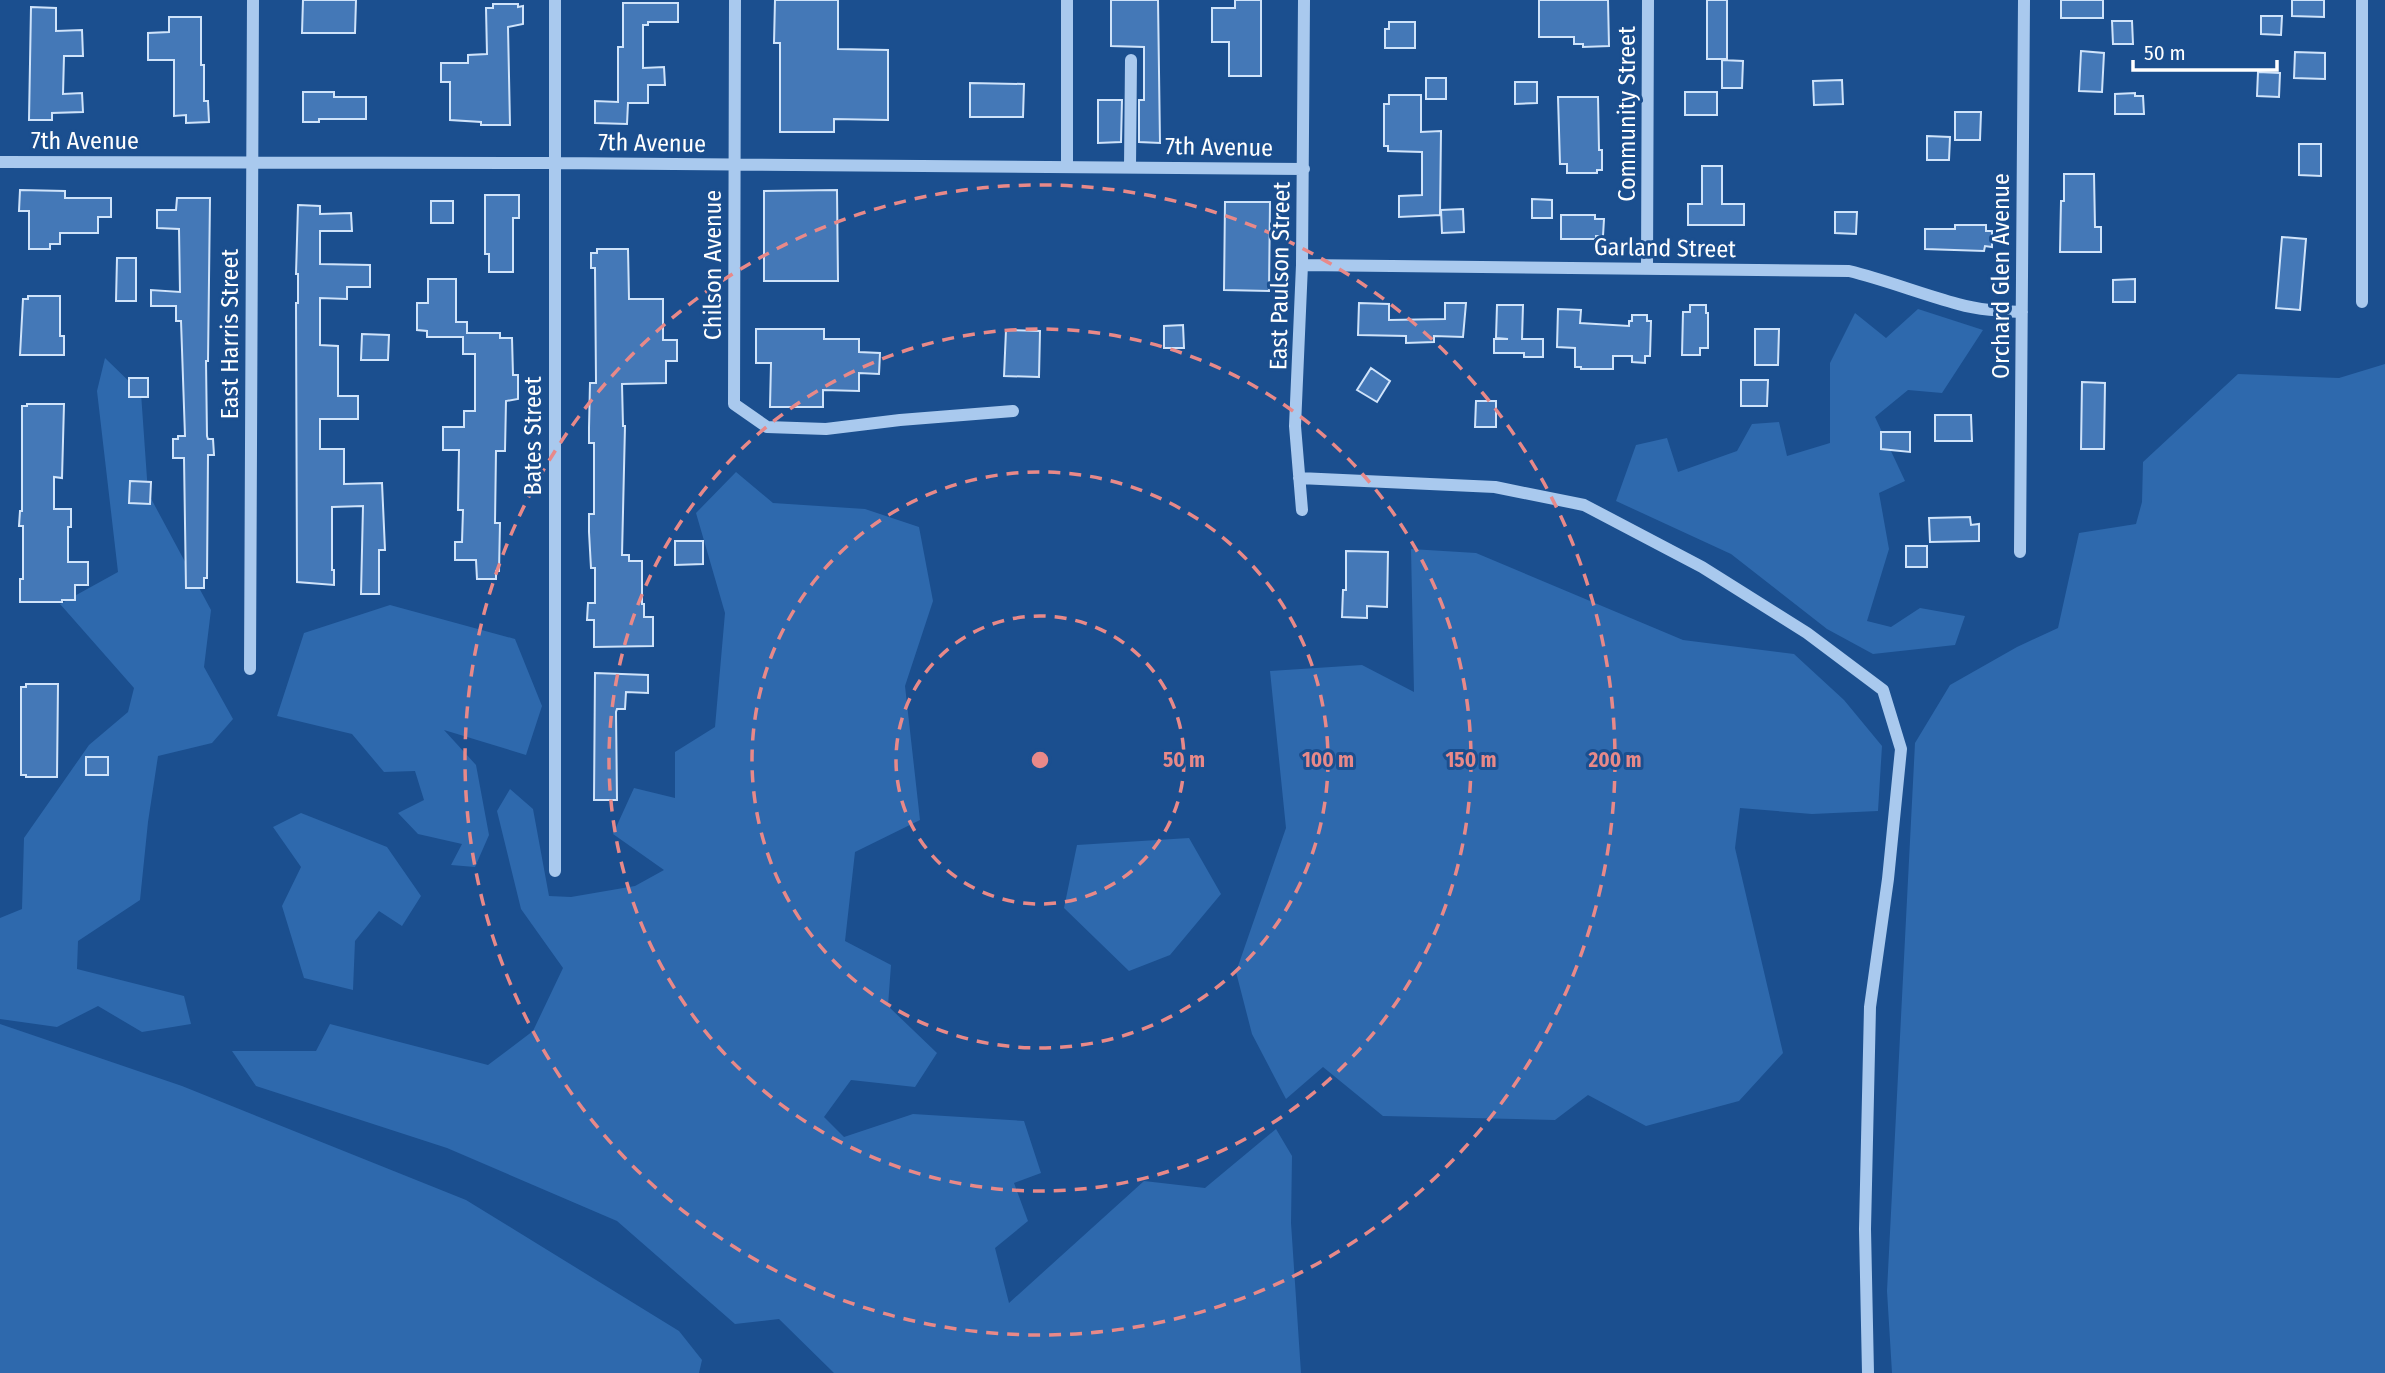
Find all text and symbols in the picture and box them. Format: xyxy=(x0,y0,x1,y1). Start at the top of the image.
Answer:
street label: Community Street xyxy=(1613,26,1641,202)
scale bar xyxy=(2133,28,2276,72)
text: 50 m xyxy=(2144,40,2186,66)
street label: 7th Avenue xyxy=(31,127,139,155)
street label: 7th Avenue xyxy=(598,128,706,158)
street label: 7th Avenue xyxy=(1165,132,1273,162)
street label: Orchard Glen Avenue xyxy=(1987,173,2015,379)
street label: East Paulson Street xyxy=(1264,181,1296,370)
street label: Chilson Avenue xyxy=(699,190,727,340)
street label: Garland Street xyxy=(1594,233,1736,263)
street label: East Harris Street xyxy=(216,249,244,419)
street label: Bates Street xyxy=(519,376,547,496)
text: 50 m xyxy=(1163,747,1205,773)
text: 100 m xyxy=(1302,747,1354,773)
text: 150 m xyxy=(1445,747,1497,773)
text: 200 m xyxy=(1587,747,1642,773)
centre of rings xyxy=(1028,748,1052,772)

